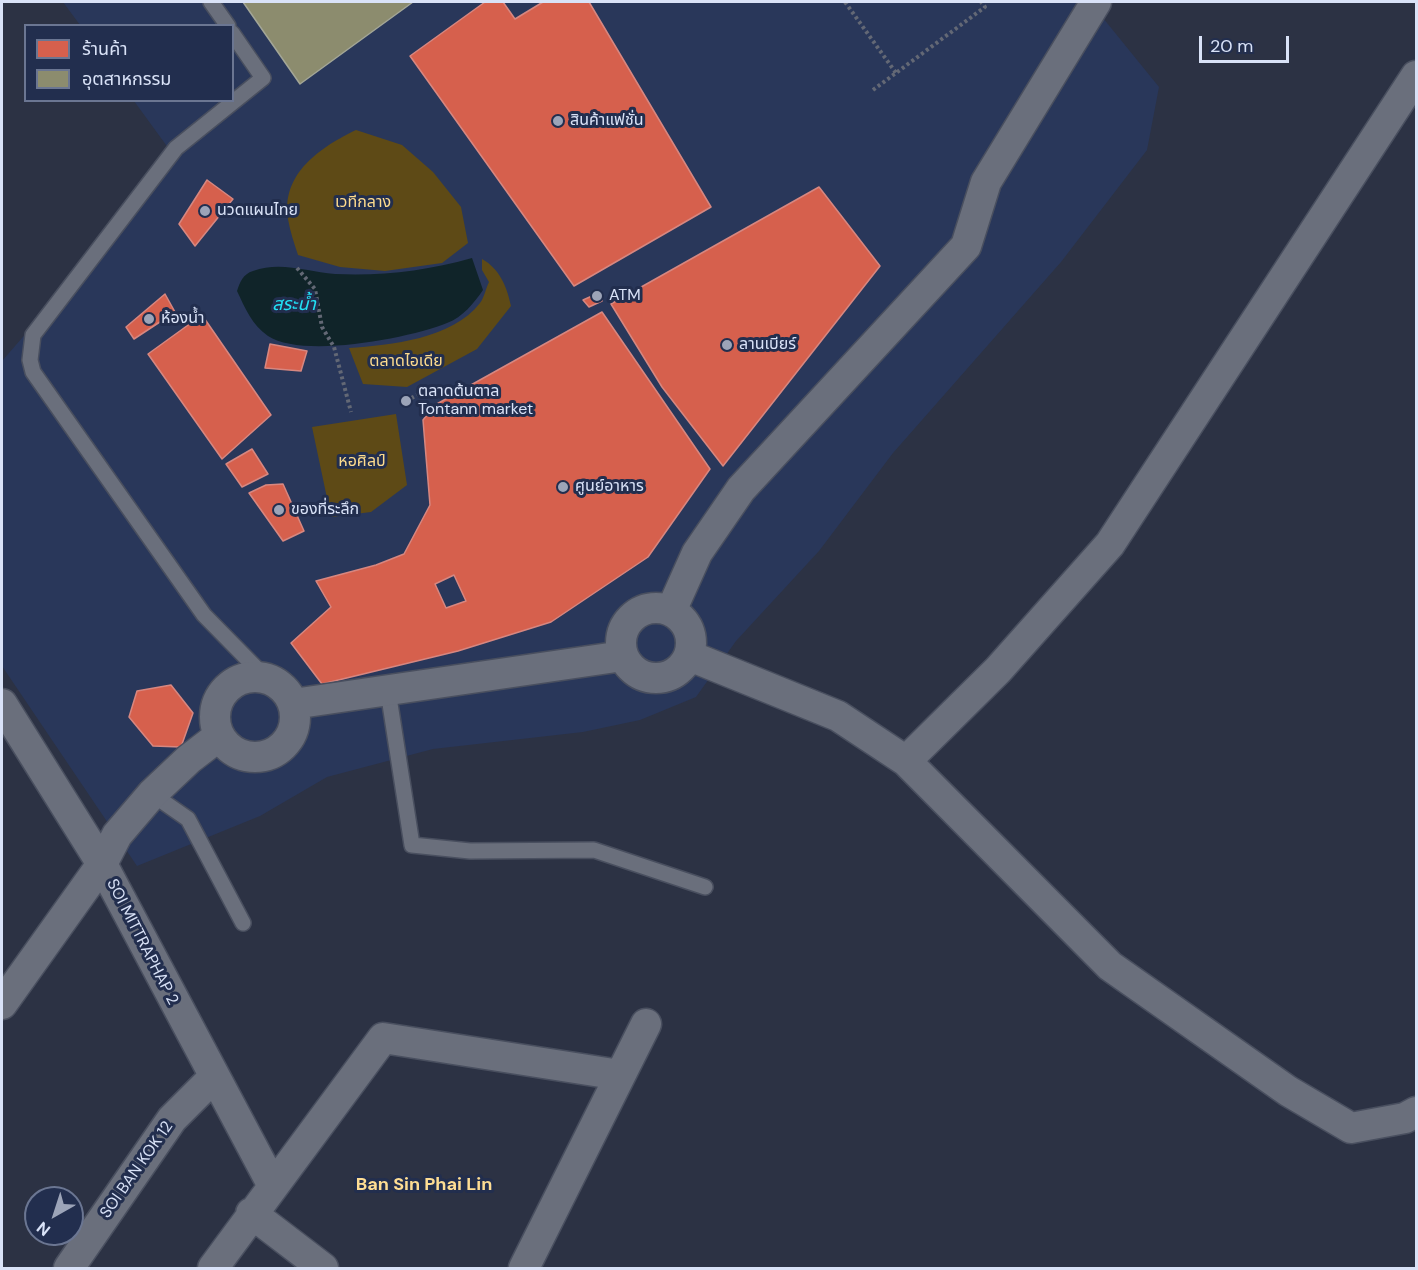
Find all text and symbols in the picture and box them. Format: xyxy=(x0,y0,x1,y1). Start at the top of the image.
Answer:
legend xyxy=(24,24,234,102)
scale bar xyxy=(1202,24,1292,62)
text: 20 m xyxy=(1210,34,1253,58)
text: ร้านค้า xyxy=(82,37,128,61)
text: อุตสาหกรรม xyxy=(82,67,171,91)
place label: สินค้าแฟชั่น xyxy=(570,111,644,131)
marker: สินค้าแฟชั่น xyxy=(551,114,565,128)
park label: เวทีกลาง xyxy=(335,193,391,213)
place label: นวดแผนไทย xyxy=(217,201,298,221)
marker: นวดแผนไทย xyxy=(198,204,212,218)
place label: ATM xyxy=(609,286,641,306)
marker: ATM xyxy=(590,289,604,303)
water label: สระน้ำ xyxy=(272,294,316,316)
place label: ห้องน้ำ xyxy=(161,309,204,329)
marker: ห้องน้ำ xyxy=(142,312,156,326)
place label: ลานเบียร์ xyxy=(739,335,796,355)
marker: ลานเบียร์ xyxy=(720,338,734,352)
park label: ตลาดไอเดีย xyxy=(369,352,443,372)
place label: ตลาดต้นตาล Tontann market xyxy=(418,382,533,420)
marker: ตลาดต้นตาล Tontann market xyxy=(399,394,413,408)
park label: หอศิลป์ xyxy=(338,452,386,472)
place label: ศูนย์อาหาร xyxy=(575,477,644,497)
marker: ศูนย์อาหาร xyxy=(556,480,570,494)
place label: ของที่ระลึก xyxy=(291,500,359,520)
marker: ของที่ระลึก xyxy=(272,503,286,517)
street label: SOI MITTRAPHAP 2 xyxy=(102,876,182,1008)
street label: SOI BAN KOK 12 xyxy=(96,1118,178,1222)
district label: Ban Sin Phai Lin xyxy=(356,1174,492,1196)
north arrow xyxy=(24,1186,84,1246)
text: N xyxy=(32,1217,55,1241)

